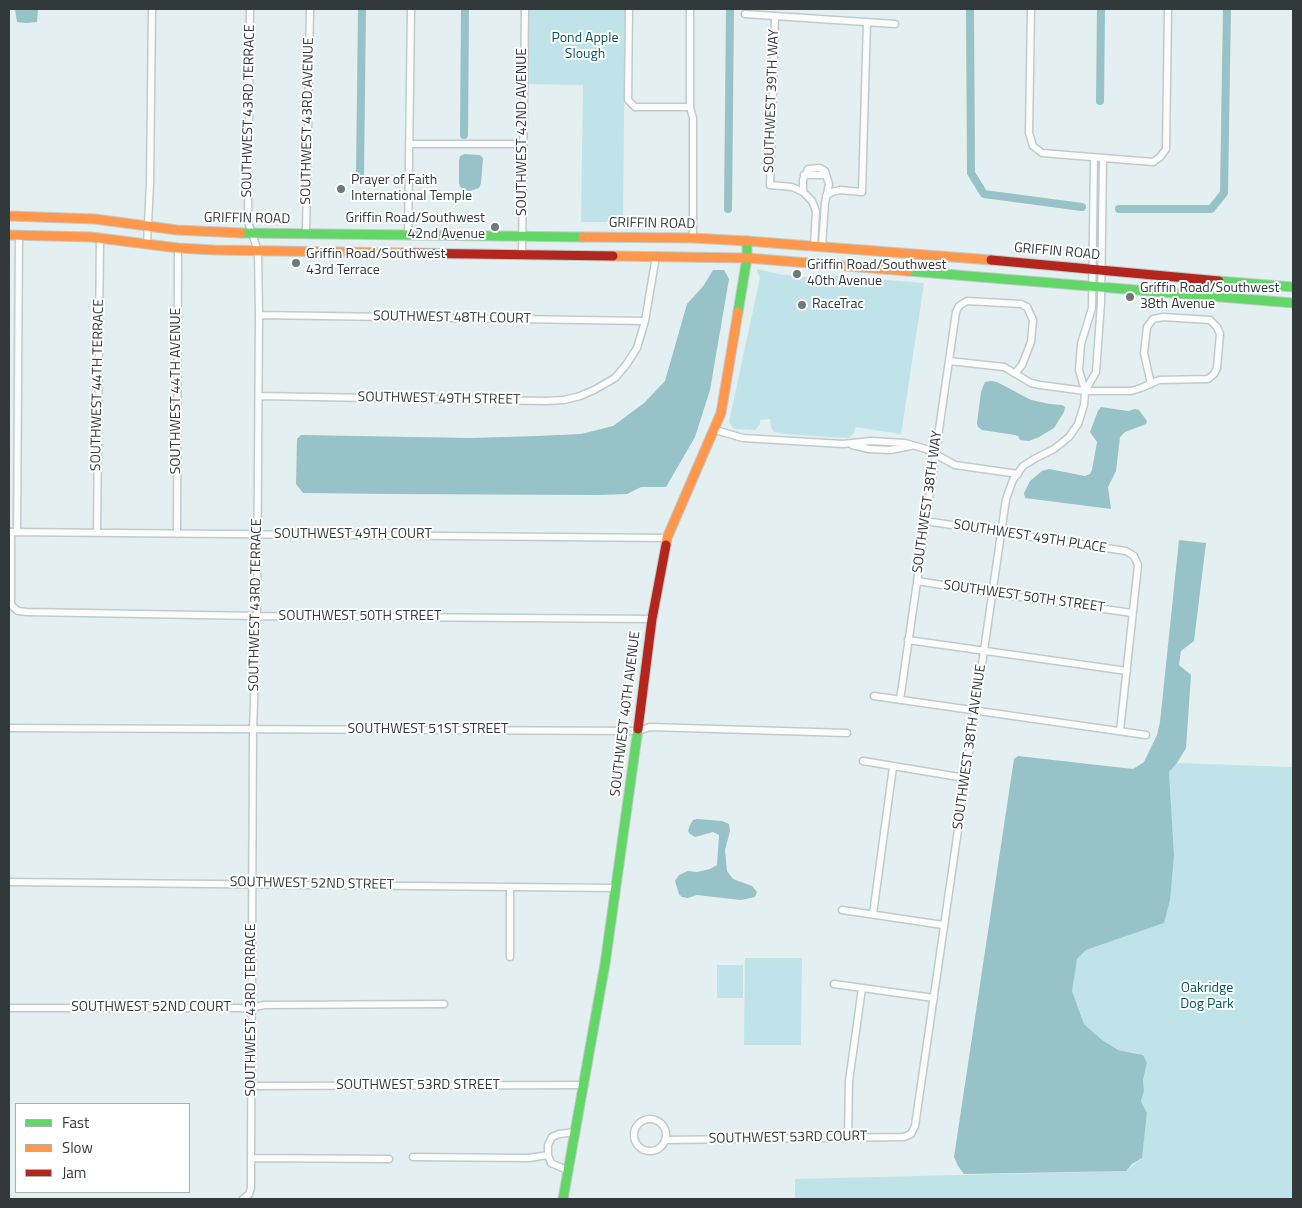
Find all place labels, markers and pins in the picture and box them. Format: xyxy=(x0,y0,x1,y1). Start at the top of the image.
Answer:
place label: Prayer of Faith International Temple xyxy=(351,173,472,206)
marker: Prayer of Faith International Temple xyxy=(335,183,347,195)
place label: Griffin Road/Southwest 42nd Avenue xyxy=(346,211,485,243)
marker: Griffin Road/Southwest 42nd Avenue xyxy=(489,221,501,233)
place label: Griffin Road/Southwest 43rd Terrace xyxy=(306,247,445,280)
marker: Griffin Road/Southwest 43rd Terrace xyxy=(290,257,302,269)
place label: Griffin Road/Southwest 40th Avenue xyxy=(807,258,946,290)
marker: Griffin Road/Southwest 40th Avenue xyxy=(791,268,803,280)
place label: Griffin Road/Southwest 38th Avenue xyxy=(1140,281,1279,314)
marker: Griffin Road/Southwest 38th Avenue xyxy=(1124,291,1136,303)
place label: RaceTrac xyxy=(812,297,864,313)
marker: RaceTrac xyxy=(796,299,808,311)

